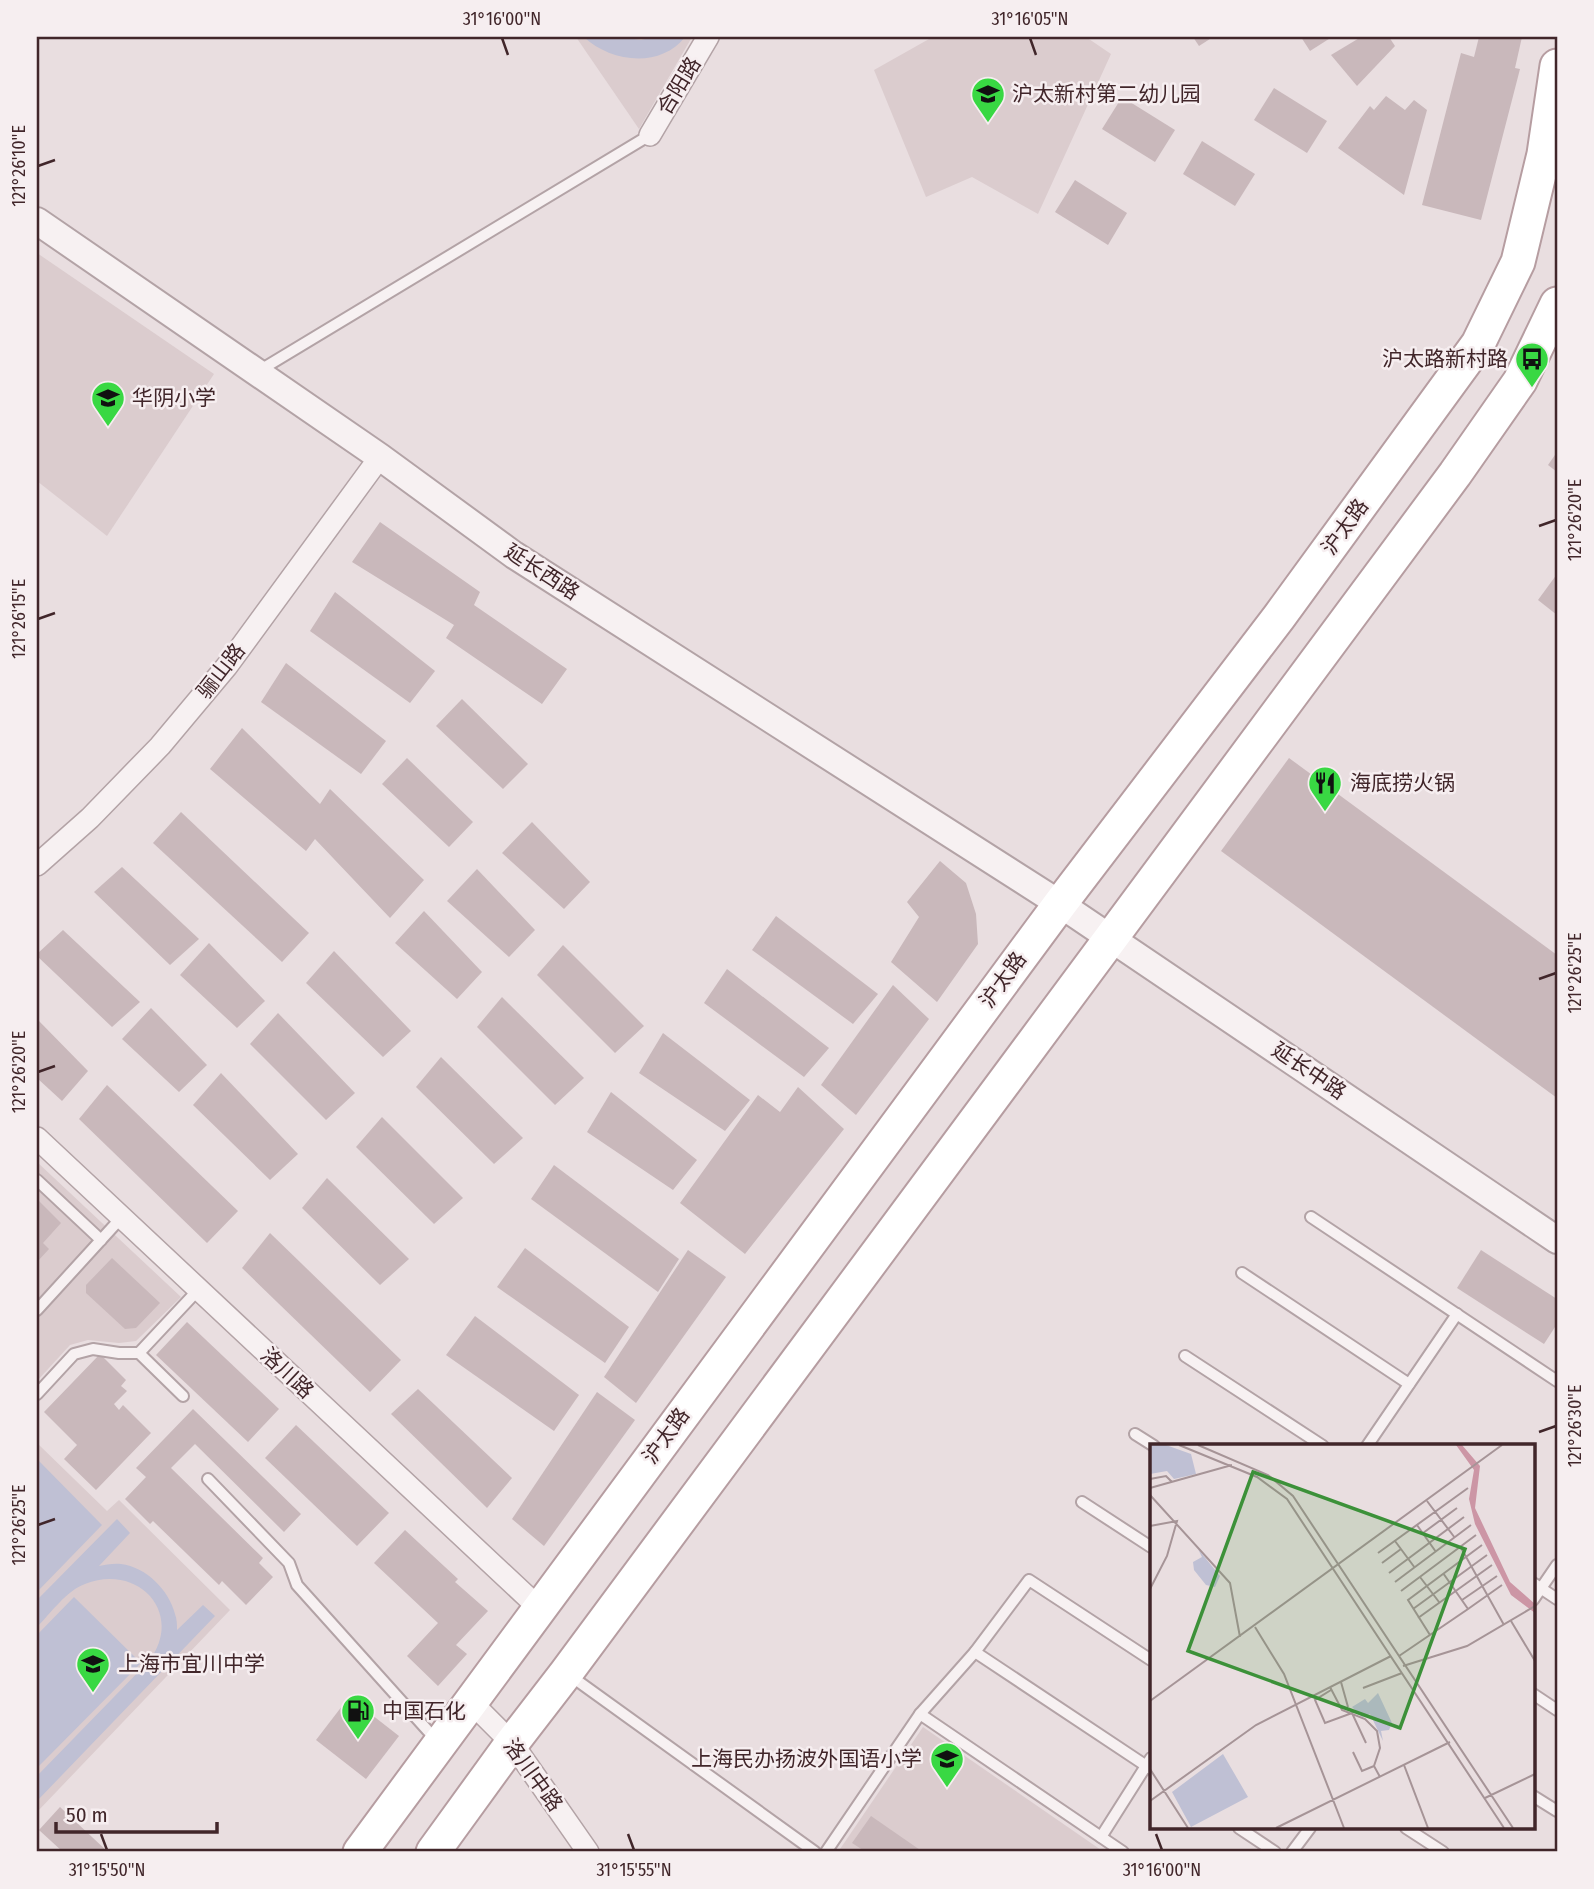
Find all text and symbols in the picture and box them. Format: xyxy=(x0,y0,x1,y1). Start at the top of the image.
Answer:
text: 31°16'00"N xyxy=(463,8,541,30)
text: 31°16'05"N xyxy=(991,8,1069,30)
street label: 合阳路 xyxy=(652,52,706,120)
school or university icon: 沪太新村第二幼儿园 xyxy=(969,75,1007,124)
place label: 沪太新村第二幼儿园 xyxy=(1012,81,1201,107)
text: 121°26'10"E xyxy=(8,125,30,207)
bus stop icon: 沪太路新村路 xyxy=(1513,340,1551,389)
place label: 沪太路新村路 xyxy=(1382,346,1508,372)
school or university icon: 华阴小学 xyxy=(89,379,127,428)
place label: 华阴小学 xyxy=(132,385,216,411)
text: 121°26'20"E xyxy=(1564,479,1586,561)
street label: 沪太路 xyxy=(1316,494,1374,560)
street label: 延长西路 xyxy=(500,538,584,606)
text: 121°26'15"E xyxy=(8,579,30,659)
street label: 骊山路 xyxy=(191,638,251,704)
restaurant icon: 海底捞火锅 xyxy=(1306,764,1344,813)
place label: 海底捞火锅 xyxy=(1350,770,1455,796)
text: 121°26'25"E xyxy=(1564,932,1586,1014)
street label: 沪太路 xyxy=(974,947,1032,1013)
text: 121°26'20"E xyxy=(8,1031,30,1113)
street label: 延长中路 xyxy=(1267,1037,1351,1105)
street label: 洛川路 xyxy=(255,1342,319,1404)
text: 121°26'30"E xyxy=(1564,1385,1586,1467)
street label: 沪太路 xyxy=(637,1403,695,1469)
inset map xyxy=(1150,1444,1534,1829)
text: 121°26'25"E xyxy=(8,1484,30,1566)
school or university icon: 上海市宜川中学 xyxy=(74,1645,112,1694)
place label: 上海市宜川中学 xyxy=(118,1651,265,1677)
fuel station icon: 中国石化 xyxy=(339,1692,377,1741)
place label: 中国石化 xyxy=(382,1698,466,1724)
street label: 洛川中路 xyxy=(498,1733,568,1817)
school or university icon: 上海民办扬波外国语小学 xyxy=(928,1740,966,1789)
place label: 上海民办扬波外国语小学 xyxy=(691,1746,922,1772)
scale bar xyxy=(56,1791,217,1835)
text: 50 m xyxy=(66,1802,108,1828)
text: 31°15'50"N xyxy=(69,1859,145,1881)
text: 31°15'55"N xyxy=(596,1859,672,1881)
text: 31°16'00"N xyxy=(1123,1859,1201,1881)

